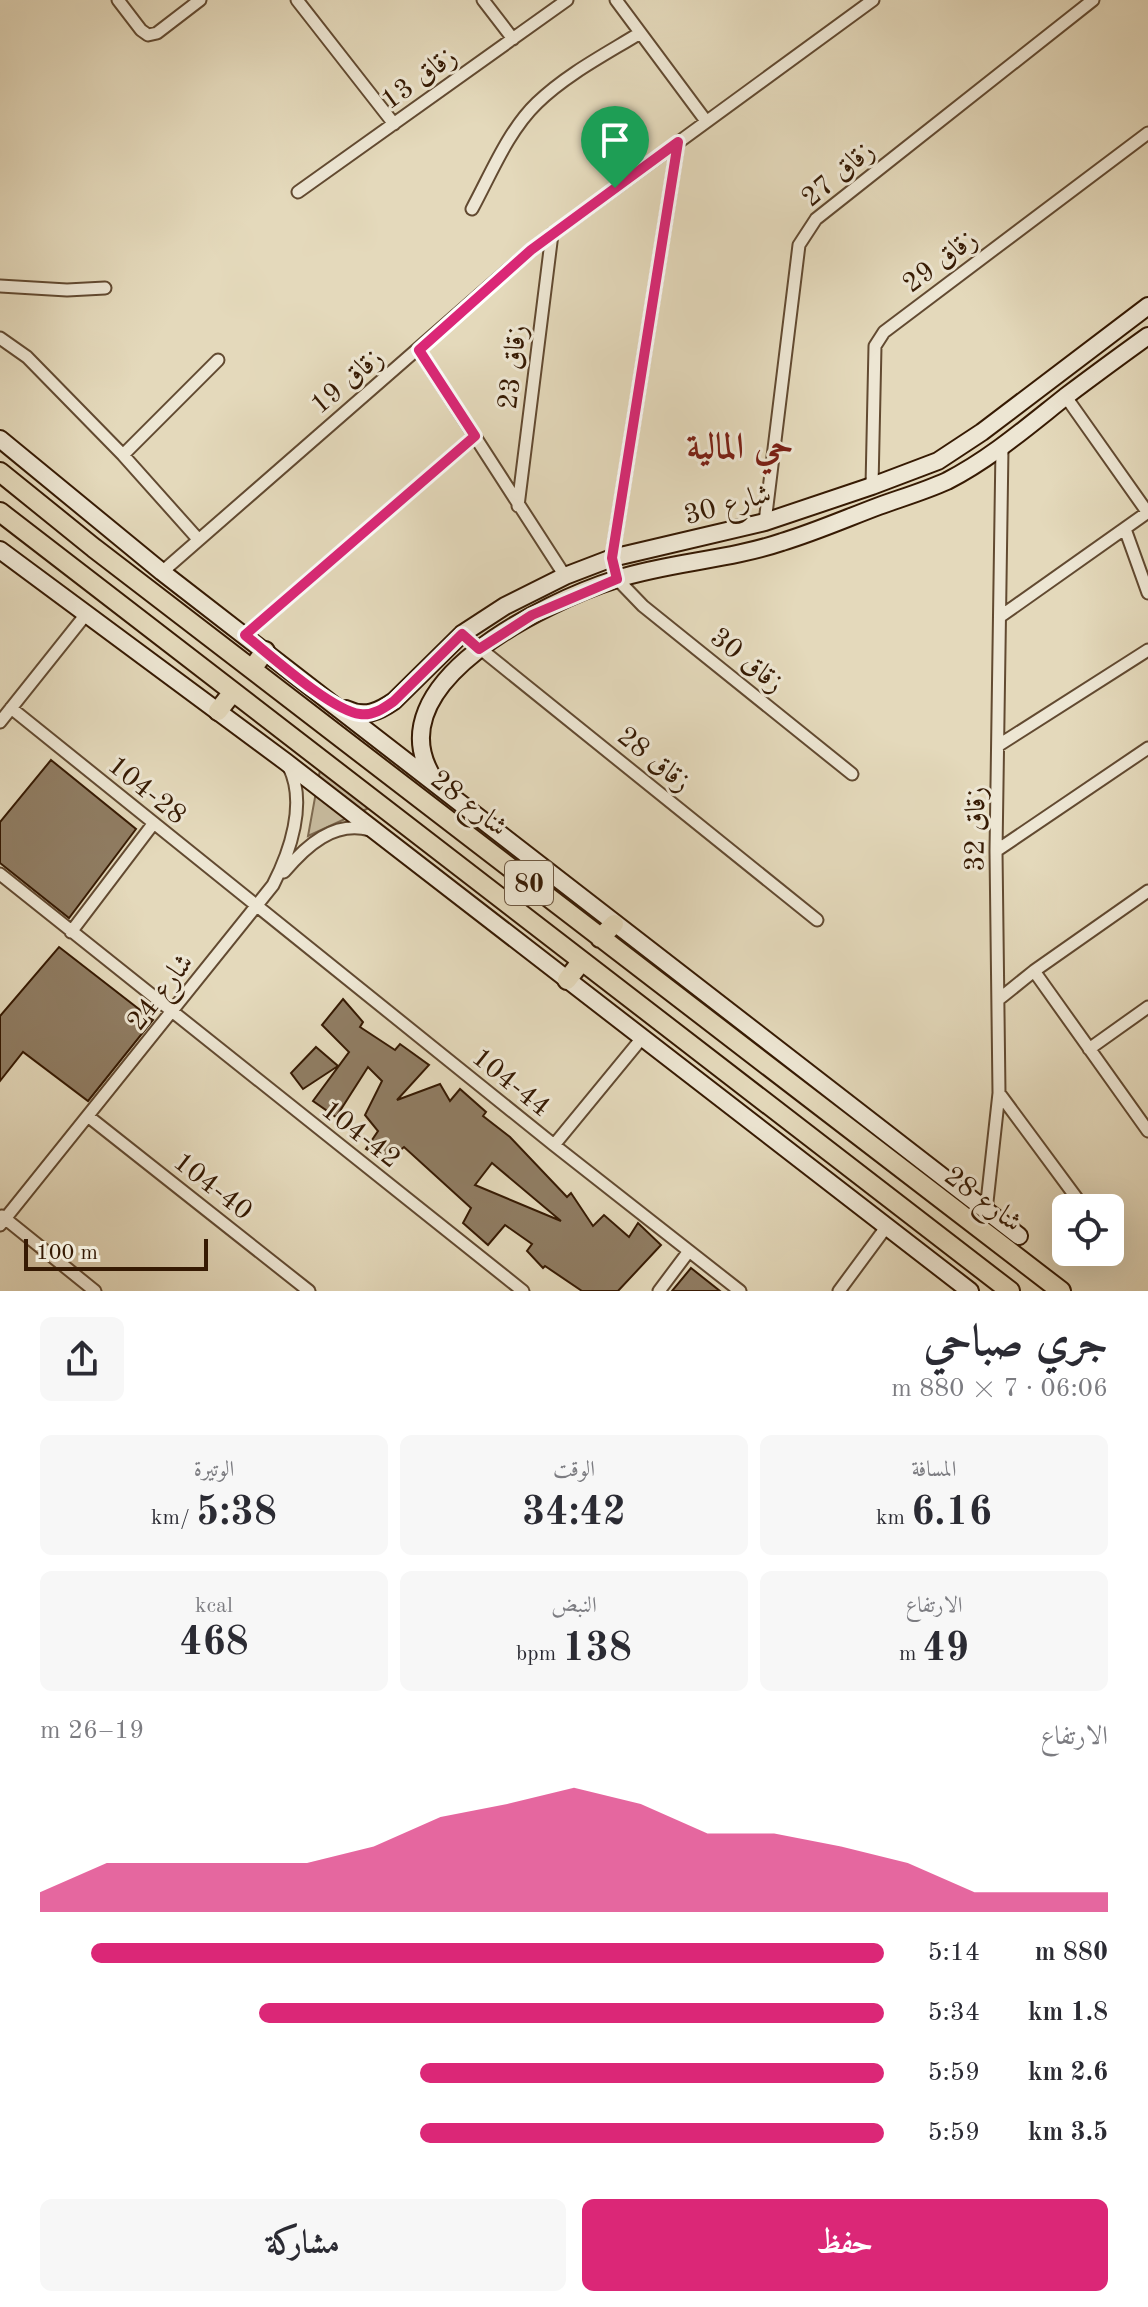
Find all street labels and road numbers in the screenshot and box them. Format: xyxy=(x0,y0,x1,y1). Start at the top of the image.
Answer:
street label: زقاق 13 xyxy=(377,43,463,116)
street label: زقاق 27 xyxy=(797,137,881,213)
street label: زقاق 29 xyxy=(898,226,983,299)
street label: زقاق 23 xyxy=(495,323,533,411)
street label: زقاق 19 xyxy=(306,344,390,420)
street label: شارع 30 xyxy=(681,481,776,538)
street label: زقاق 30 xyxy=(704,624,788,699)
street label: زقاق 28 xyxy=(611,723,695,798)
street label: 104-28 xyxy=(102,752,191,831)
street label: شارع 28 xyxy=(420,766,512,848)
street label: زقاق 32 xyxy=(962,786,992,872)
road number: 80 xyxy=(505,861,553,905)
street label: شارع 24 xyxy=(123,949,205,1041)
street label: 104-44 xyxy=(466,1044,555,1123)
street label: 104-42 xyxy=(315,1096,405,1175)
street label: 104-40 xyxy=(167,1148,257,1227)
street label: شارع 28 xyxy=(934,1162,1026,1244)

